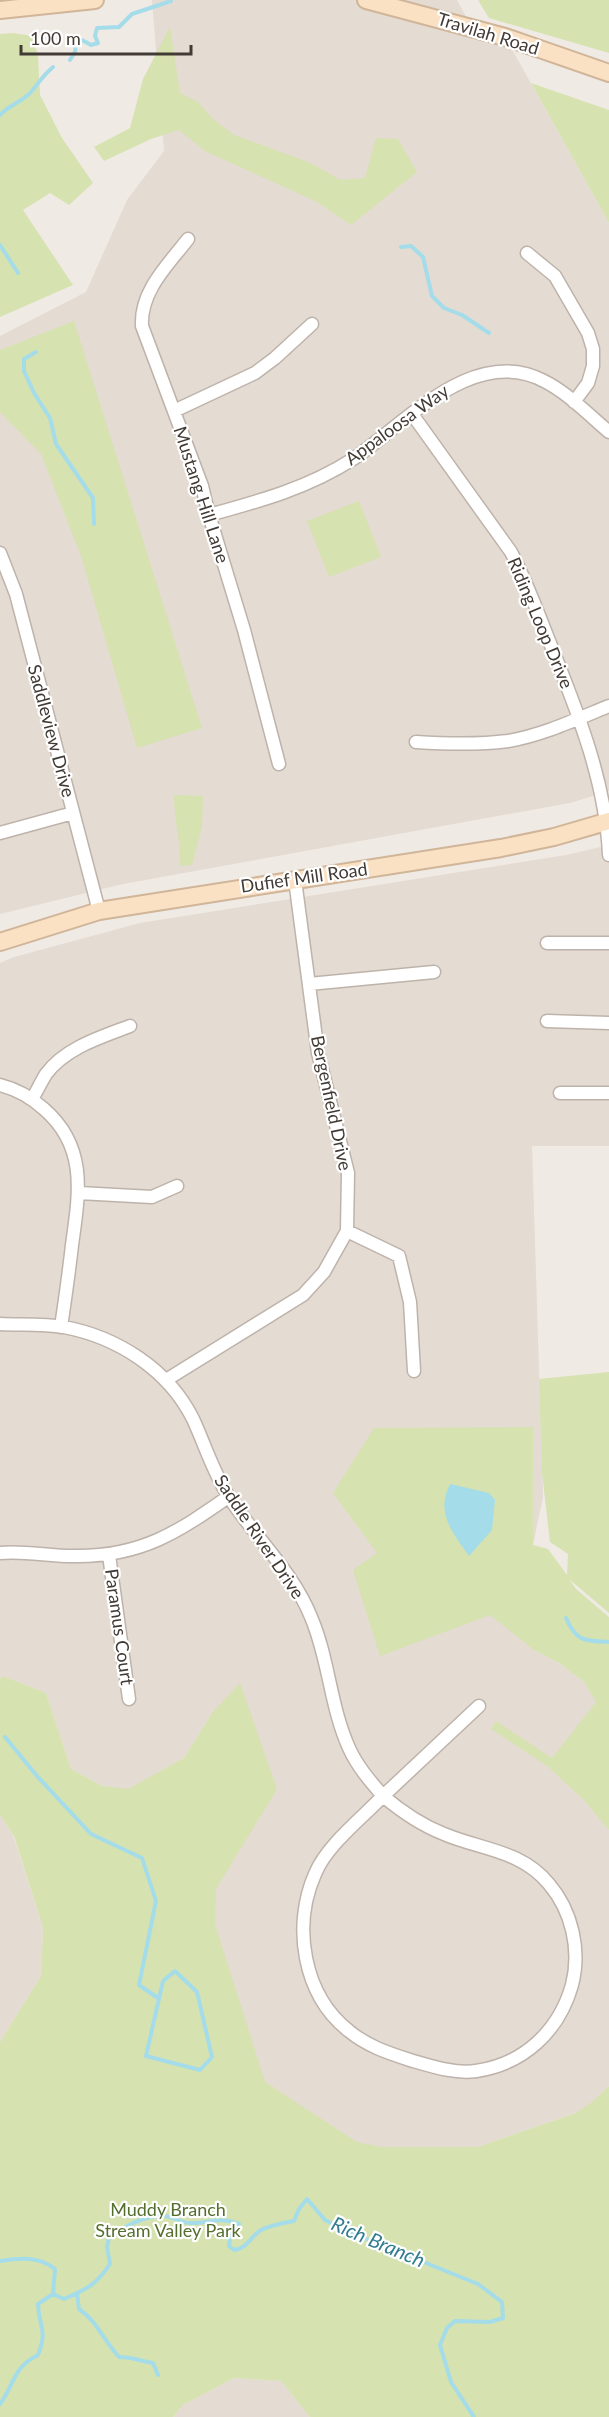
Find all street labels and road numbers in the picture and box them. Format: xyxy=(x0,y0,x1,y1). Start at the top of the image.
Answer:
street label: Travilah Road xyxy=(435,7,542,59)
street label: Appaloosa Way xyxy=(340,379,453,469)
street label: Mustang Hill Lane xyxy=(169,423,234,566)
street label: Riding Loop Drive xyxy=(503,554,578,692)
street label: Saddleview Drive xyxy=(24,662,80,800)
street label: Dufief Mill Road xyxy=(239,857,369,897)
street label: Bergenfield Drive xyxy=(307,1033,357,1172)
street label: Saddle River Drive xyxy=(210,1470,309,1603)
street label: Paramus Court xyxy=(101,1567,139,1687)

